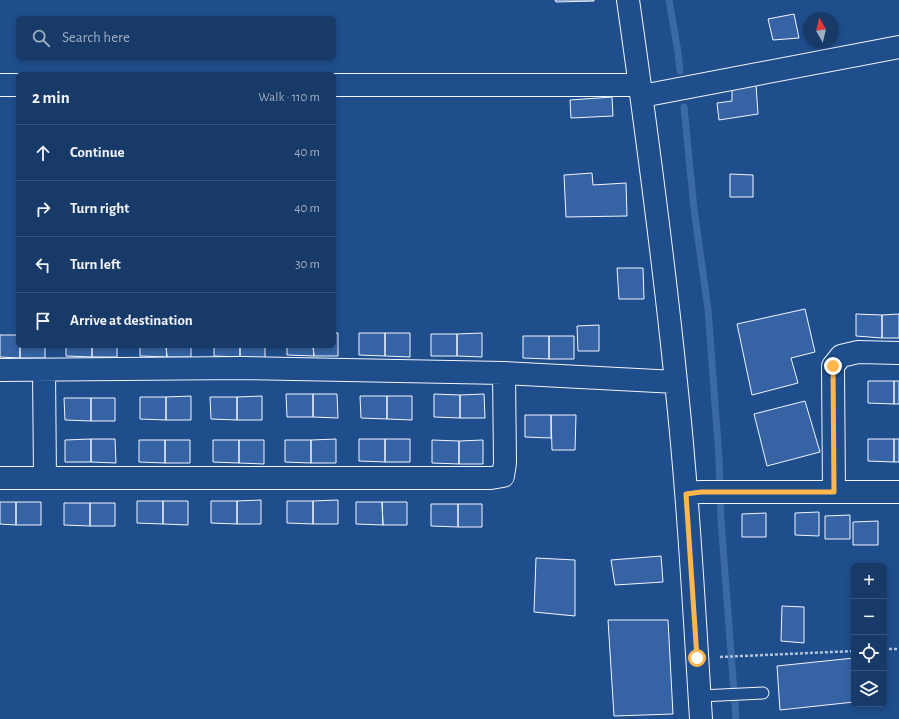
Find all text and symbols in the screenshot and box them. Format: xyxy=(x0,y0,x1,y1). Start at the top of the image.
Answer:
north arrow xyxy=(803,12,839,48)
search box xyxy=(16,16,336,60)
icon: search xyxy=(30,27,52,49)
text: Search here xyxy=(62,30,130,45)
text: 2 min xyxy=(32,89,70,106)
text: Walk · 110 m xyxy=(258,91,320,104)
icon: ahead xyxy=(32,142,54,164)
text: Continue xyxy=(70,145,125,160)
text: 40 m xyxy=(294,146,320,159)
icon: right xyxy=(32,198,54,220)
text: Turn right xyxy=(70,201,129,216)
text: 40 m xyxy=(294,202,320,215)
icon: left xyxy=(32,254,54,276)
text: Turn left xyxy=(70,257,121,272)
text: 30 m xyxy=(295,258,320,271)
icon: arrive xyxy=(32,310,54,332)
text: Arrive at destination xyxy=(70,313,193,328)
route end xyxy=(824,357,842,375)
map controls xyxy=(851,563,887,707)
button: + xyxy=(851,563,887,599)
button: − xyxy=(851,599,887,635)
button: locate xyxy=(851,635,887,671)
route start xyxy=(688,649,706,667)
button: layers xyxy=(851,671,887,707)

